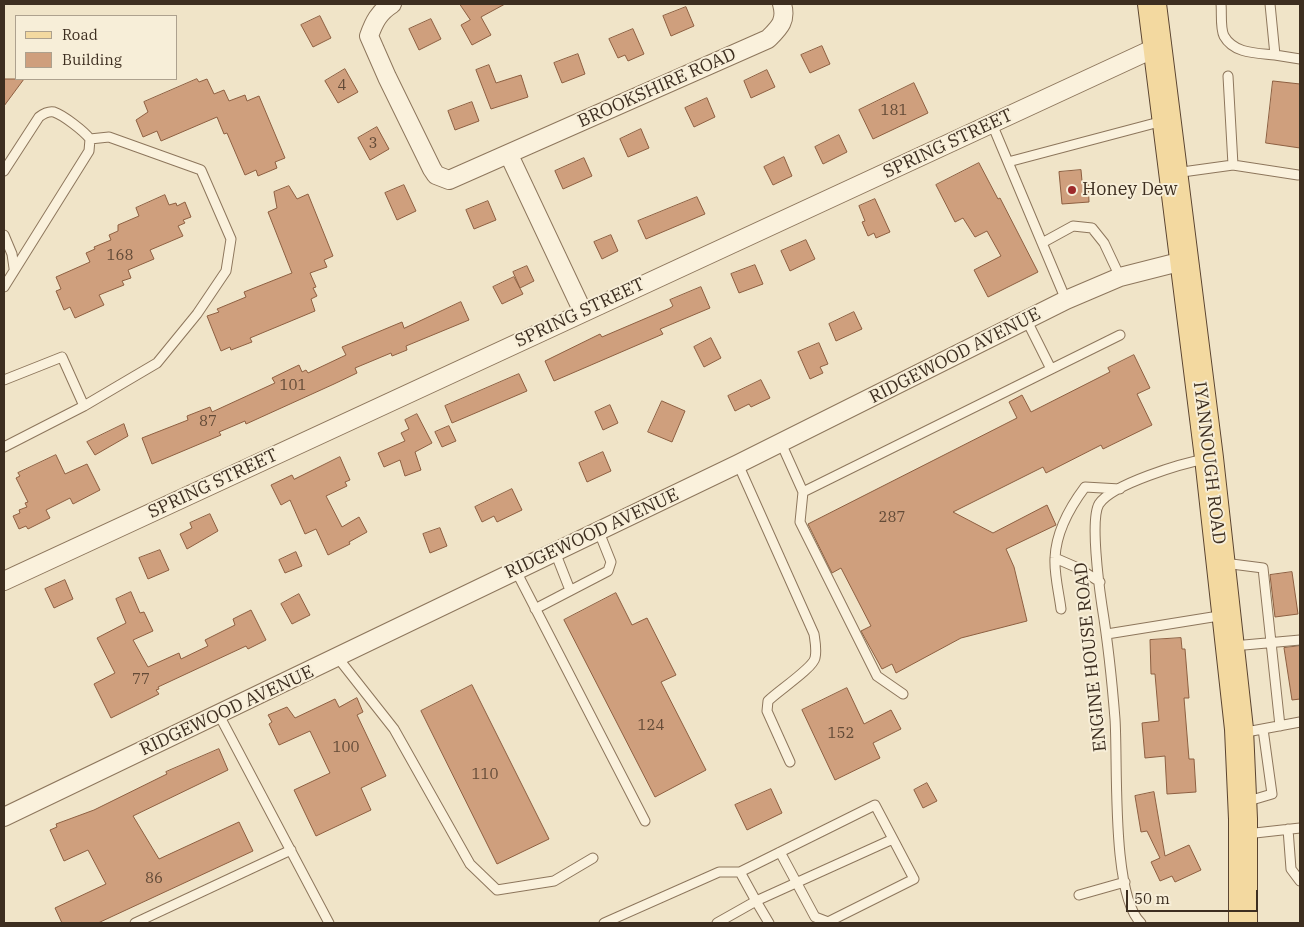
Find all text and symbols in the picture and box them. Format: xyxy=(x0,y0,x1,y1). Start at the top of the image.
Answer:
legend xyxy=(15,15,178,80)
text: Road xyxy=(62,25,98,44)
street label: BROOKSHIRE ROAD xyxy=(575,43,739,133)
text: Building xyxy=(62,50,122,69)
house number: 4 xyxy=(338,77,346,95)
house number: 181 xyxy=(881,102,907,120)
street label: SPRING STREET xyxy=(880,105,1016,183)
house number: 3 xyxy=(369,135,377,153)
place label: Honey Dew xyxy=(1082,179,1178,201)
marker: Honey Dew xyxy=(1066,184,1078,196)
house number: 168 xyxy=(107,247,133,265)
street label: SPRING STREET xyxy=(512,274,648,352)
street label: RIDGEWOOD AVENUE xyxy=(866,303,1044,409)
house number: 101 xyxy=(280,377,306,395)
street label: IYANNOUGH ROAD xyxy=(1188,380,1230,546)
house number: 87 xyxy=(199,413,217,431)
street label: SPRING STREET xyxy=(145,445,281,523)
street label: RIDGEWOOD AVENUE xyxy=(502,484,682,584)
house number: 287 xyxy=(879,509,905,527)
street label: ENGINE HOUSE ROAD xyxy=(1070,561,1112,753)
street label: RIDGEWOOD AVENUE xyxy=(137,661,317,761)
house number: 77 xyxy=(132,671,150,689)
house number: 124 xyxy=(638,717,664,735)
house number: 152 xyxy=(828,725,854,743)
house number: 100 xyxy=(333,739,359,757)
house number: 110 xyxy=(472,766,498,784)
house number: 86 xyxy=(145,870,163,888)
scale bar xyxy=(1129,880,1262,912)
text: 50 m xyxy=(1134,889,1170,908)

